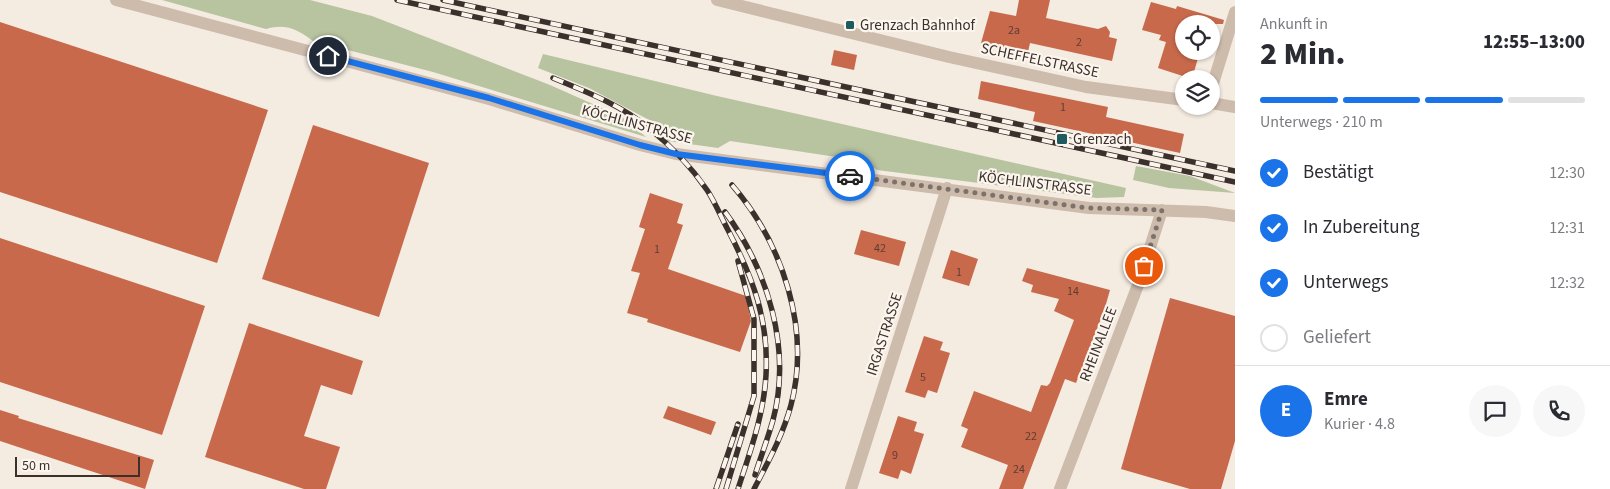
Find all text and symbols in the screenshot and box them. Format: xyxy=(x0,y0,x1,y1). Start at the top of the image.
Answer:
text: Ankunft in xyxy=(1260,13,1328,35)
place label: Grenzach Bahnhof xyxy=(860,15,976,36)
map controls xyxy=(1175,15,1220,115)
button: locate xyxy=(1175,15,1220,60)
marker: Grenzach Bahnhof xyxy=(844,19,856,31)
house number: 2a xyxy=(1008,22,1020,39)
text: 12:55–13:00 xyxy=(1483,29,1585,56)
text: 2 Min. xyxy=(1260,31,1346,77)
house number: 2 xyxy=(1076,34,1082,51)
pin xyxy=(307,35,349,77)
street label: SCHEFFELSTRASSE xyxy=(979,38,1101,83)
icon: home xyxy=(314,42,342,70)
button: layers xyxy=(1175,70,1220,115)
house number: 1 xyxy=(1060,99,1066,116)
street label: KÖCHLINSTRASSE xyxy=(579,100,695,149)
text: Unterwegs · 210 m xyxy=(1260,111,1383,133)
place label: Grenzach xyxy=(1073,129,1132,150)
marker: Grenzach xyxy=(1055,132,1069,146)
courier xyxy=(825,151,875,201)
icon: check xyxy=(1260,159,1288,187)
text: Bestätigt xyxy=(1303,159,1374,186)
icon: car xyxy=(836,162,864,190)
text: 12:30 xyxy=(1549,162,1585,184)
street label: KÖCHLINSTRASSE xyxy=(977,166,1093,201)
icon: check xyxy=(1260,214,1288,242)
text: In Zubereitung xyxy=(1303,214,1420,241)
text: 12:31 xyxy=(1549,217,1585,239)
house number: 42 xyxy=(874,240,886,257)
house number: 1 xyxy=(654,241,660,258)
pin xyxy=(1123,245,1165,287)
icon: bag xyxy=(1130,252,1158,280)
house number: 1 xyxy=(956,264,962,281)
icon: check xyxy=(1260,269,1288,297)
text: Unterwegs xyxy=(1303,269,1389,296)
text: 12:32 xyxy=(1549,272,1585,294)
house number: 14 xyxy=(1067,283,1079,300)
street label: IRGASTRASSE xyxy=(861,290,908,378)
street label: RHEINALLEE xyxy=(1075,304,1122,385)
text: Geliefert xyxy=(1303,324,1371,351)
house number: 5 xyxy=(920,369,926,386)
button: chat xyxy=(1469,385,1521,437)
button: phone xyxy=(1533,385,1585,437)
text: Emre xyxy=(1324,386,1368,413)
text: E xyxy=(1281,397,1291,424)
text: Kurier · 4.8 xyxy=(1324,413,1395,435)
house number: 22 xyxy=(1025,428,1037,445)
house number: 9 xyxy=(892,447,898,464)
scale bar xyxy=(15,454,140,477)
text: 50 m xyxy=(22,456,50,476)
house number: 24 xyxy=(1013,461,1025,478)

